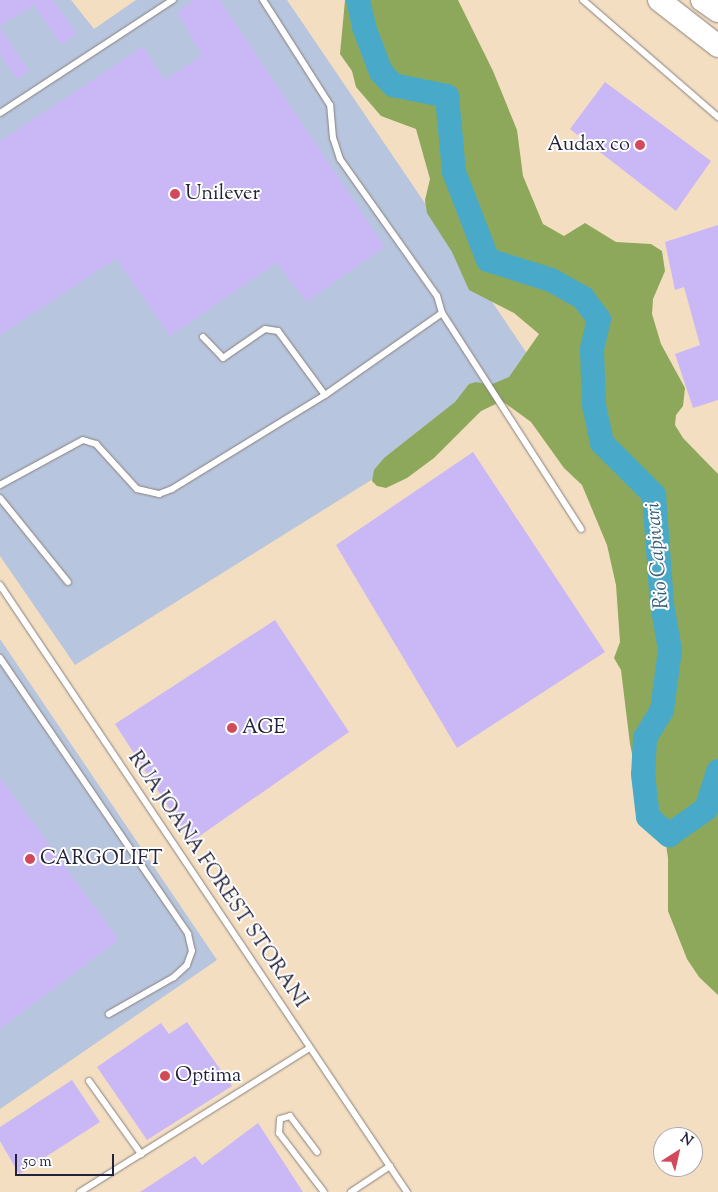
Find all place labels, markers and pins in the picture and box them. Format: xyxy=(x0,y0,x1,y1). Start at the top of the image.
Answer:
place label: Audax co xyxy=(547,133,630,157)
marker: Audax co xyxy=(634,139,646,151)
place label: Unilever xyxy=(185,182,260,206)
marker: Unilever xyxy=(169,188,181,200)
place label: AGE xyxy=(242,716,286,740)
marker: AGE xyxy=(226,722,238,734)
place label: CARGOLIFT xyxy=(40,847,162,871)
marker: CARGOLIFT xyxy=(24,853,36,865)
place label: Optima xyxy=(175,1064,241,1088)
marker: Optima xyxy=(159,1070,171,1082)

